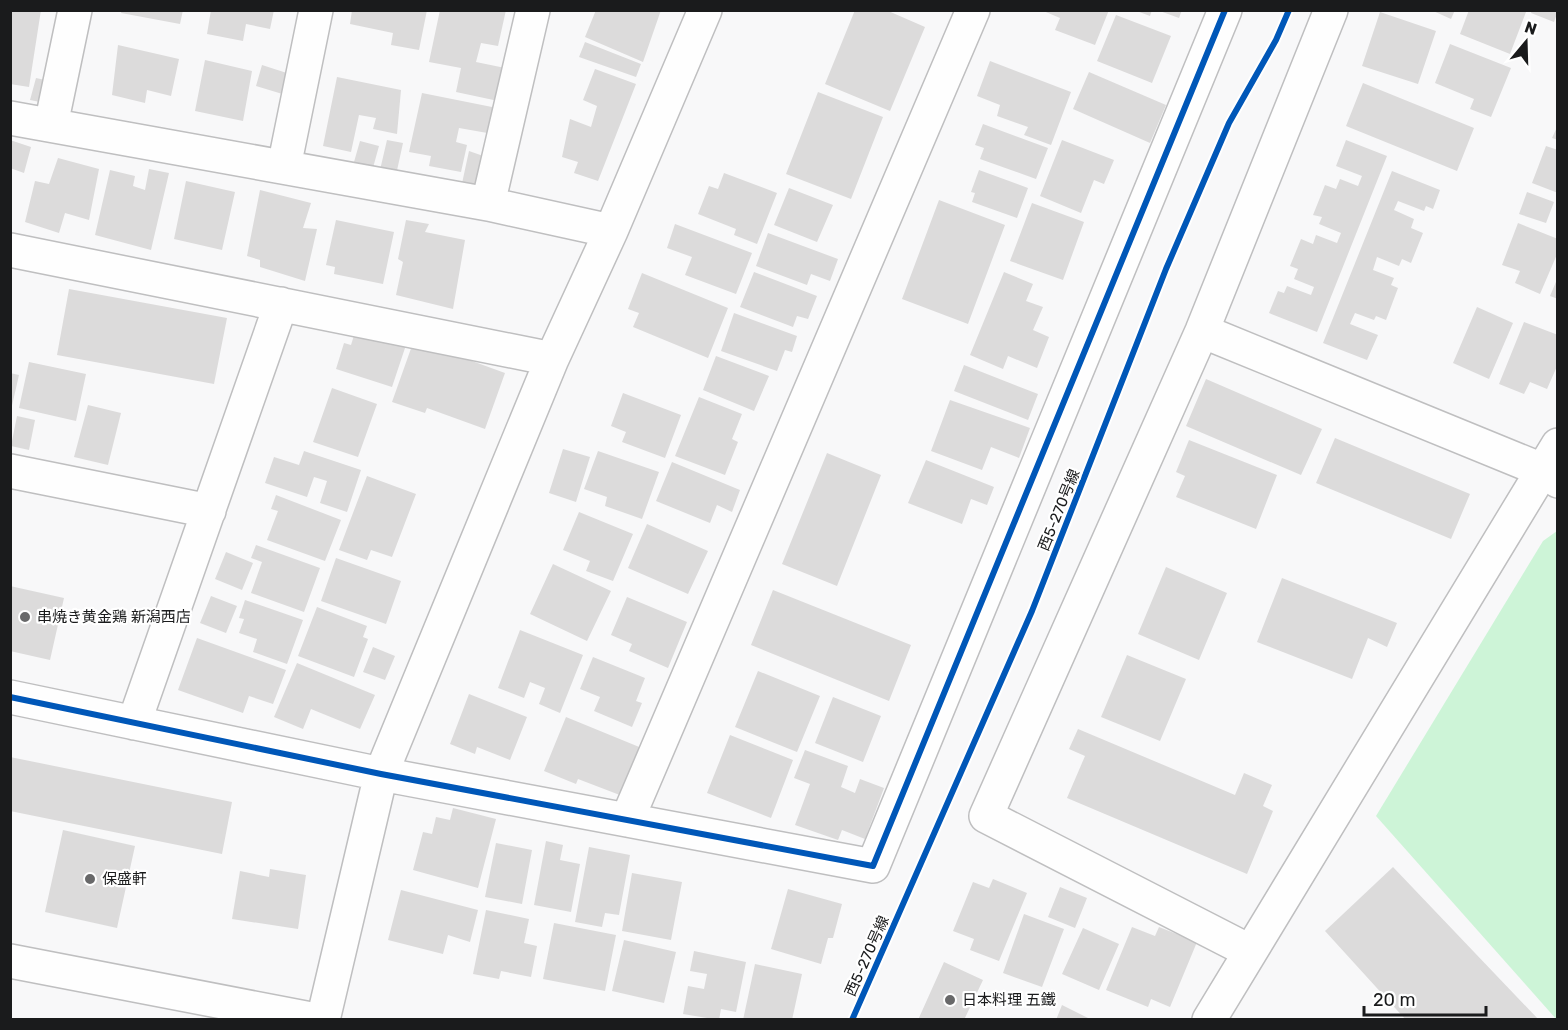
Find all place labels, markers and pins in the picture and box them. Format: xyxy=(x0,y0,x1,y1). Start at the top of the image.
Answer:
place label: 串焼き黄金鶏 新潟西店 xyxy=(37,608,191,626)
marker: 串焼き黄金鶏 新潟西店 xyxy=(18,610,32,624)
place label: 保盛軒 xyxy=(102,870,147,888)
marker: 保盛軒 xyxy=(83,872,97,886)
place label: 日本料理 五鐵 xyxy=(962,991,1056,1009)
marker: 日本料理 五鐵 xyxy=(943,993,957,1007)

